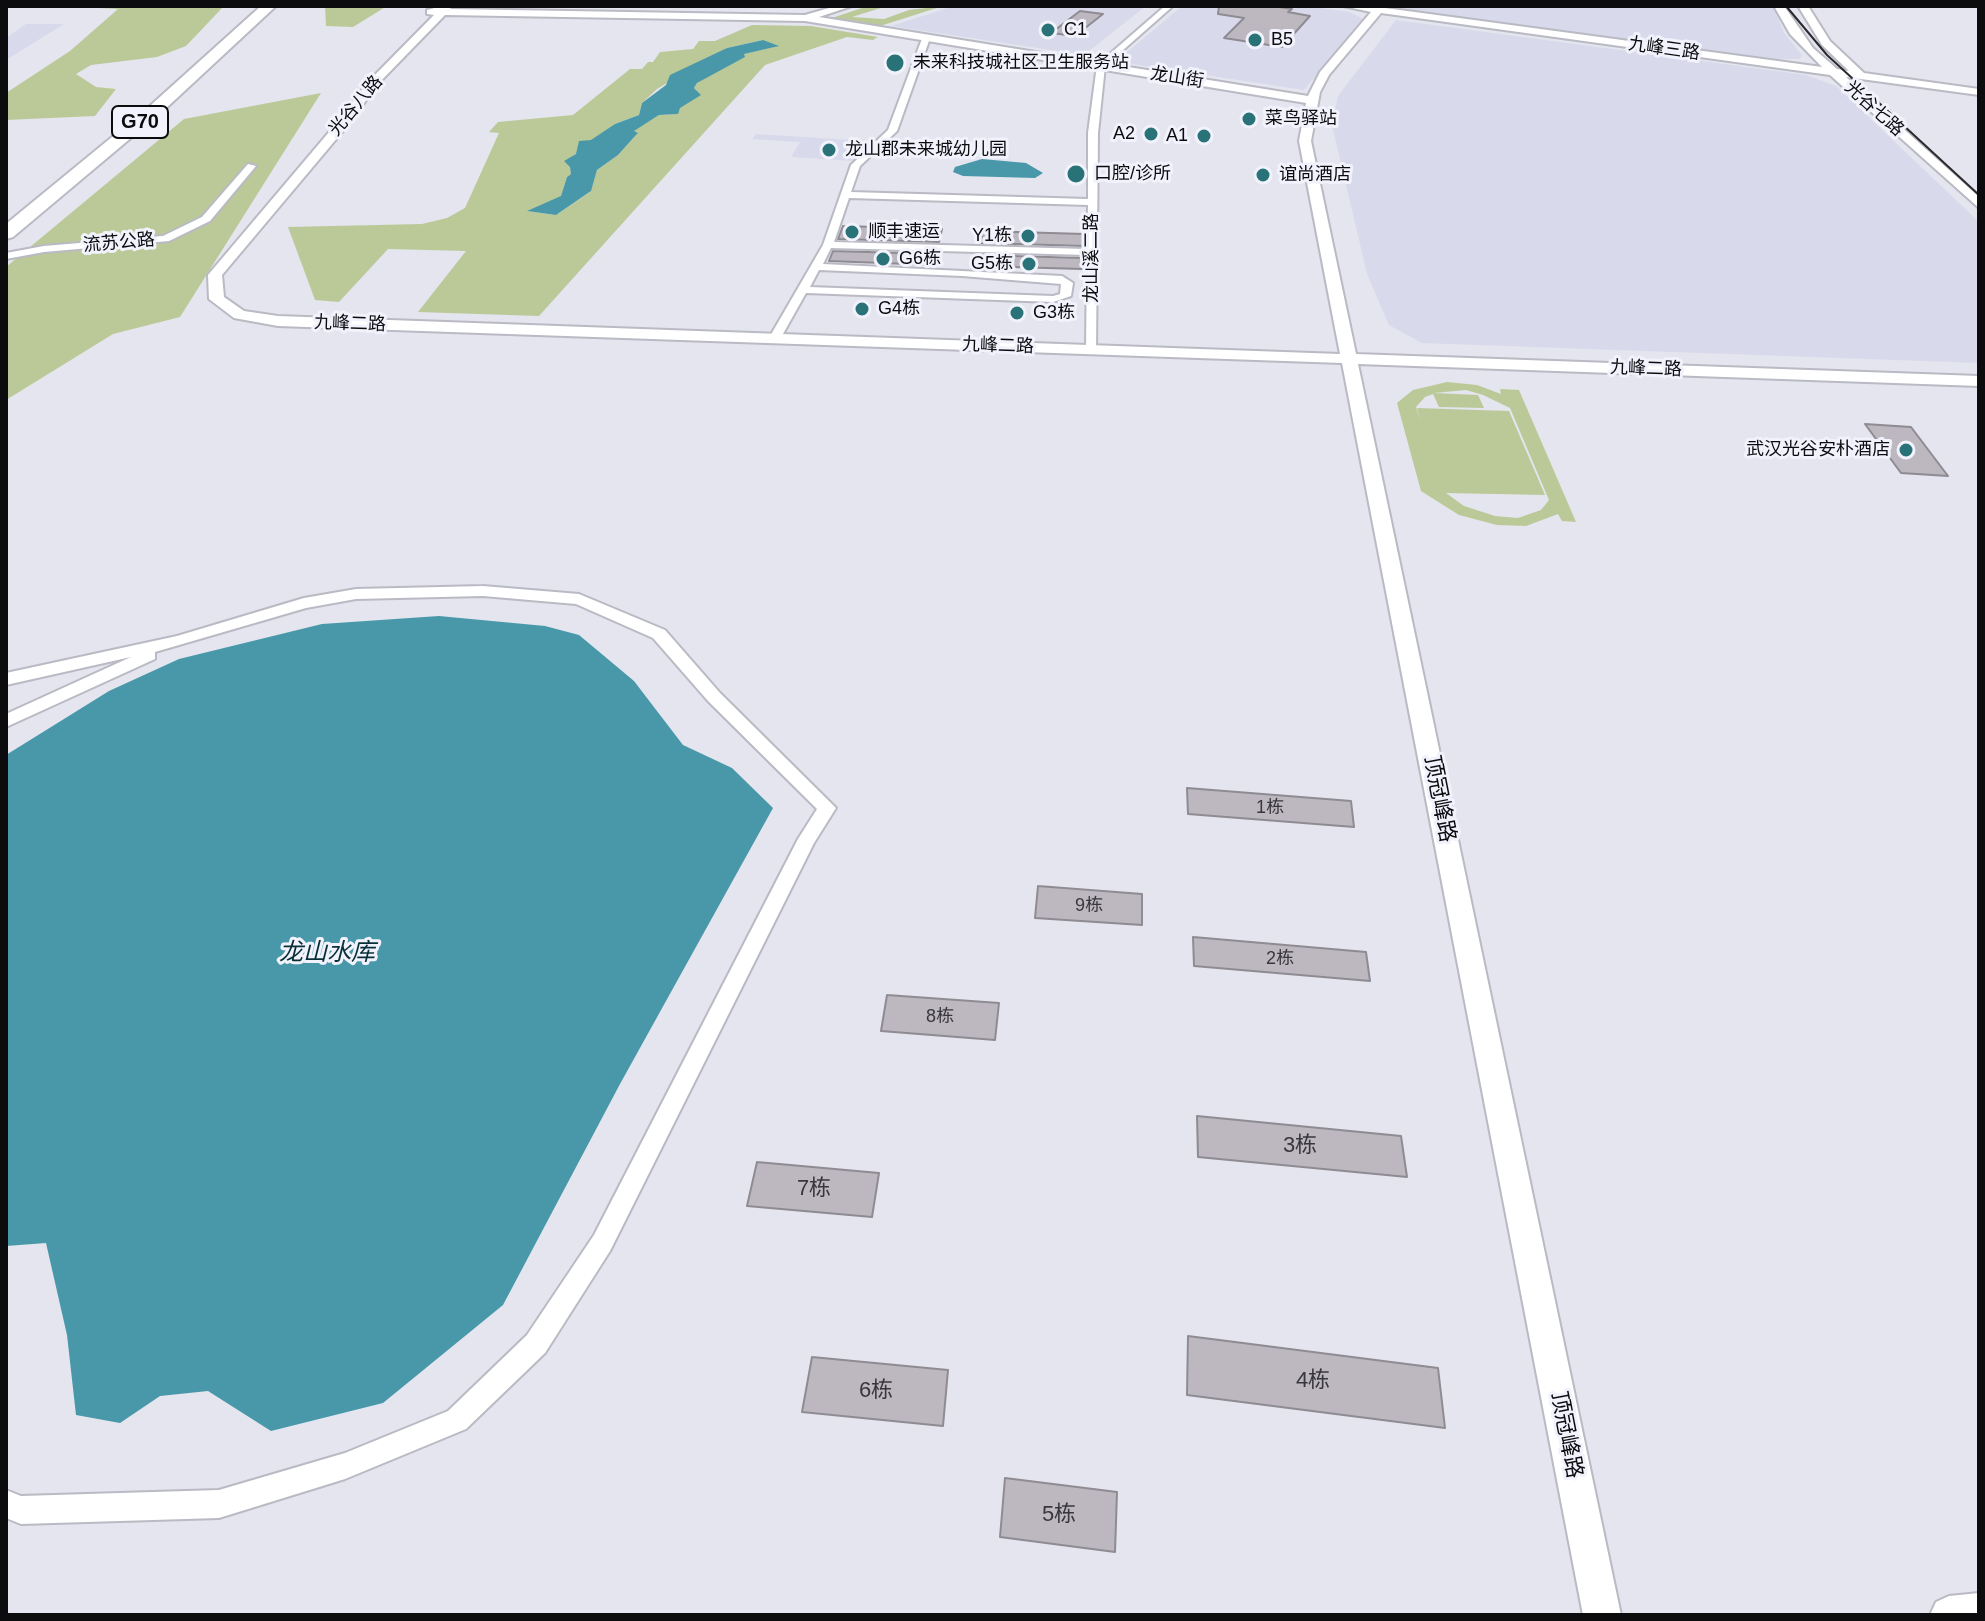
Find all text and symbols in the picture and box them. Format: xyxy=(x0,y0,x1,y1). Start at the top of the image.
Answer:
place label: C1 xyxy=(1064,19,1087,41)
marker: C1 xyxy=(1039,21,1057,39)
place label: B5 xyxy=(1271,29,1293,51)
marker: B5 xyxy=(1246,31,1264,49)
street label: 九峰三路 xyxy=(1627,33,1701,65)
marker: 未来科技城社区卫生服务站 xyxy=(884,52,906,74)
place label: 未来科技城社区卫生服务站 xyxy=(913,52,1129,74)
street label: 龙山街 xyxy=(1149,63,1205,93)
street label: 光谷八路 xyxy=(325,71,387,141)
street label: 光谷七路 xyxy=(1840,77,1908,141)
road number: G70 xyxy=(112,106,168,138)
place label: 菜鸟驿站 xyxy=(1265,108,1337,130)
marker: 菜鸟驿站 xyxy=(1240,110,1258,128)
place label: A2 xyxy=(1113,123,1135,145)
marker: A2 xyxy=(1142,125,1160,143)
place label: A1 xyxy=(1166,125,1188,147)
marker: A1 xyxy=(1195,127,1213,145)
place label: 龙山郡未来城幼儿园 xyxy=(845,139,1007,161)
marker: 龙山郡未来城幼儿园 xyxy=(820,141,838,159)
marker: 口腔/诊所 xyxy=(1065,163,1087,185)
place label: 口腔/诊所 xyxy=(1094,163,1171,185)
place label: 谊尚酒店 xyxy=(1279,164,1351,186)
marker: 谊尚酒店 xyxy=(1254,166,1272,184)
street label: 龙山溪二路 xyxy=(1081,213,1103,303)
place label: 顺丰速运 xyxy=(868,221,940,243)
marker: 顺丰速运 xyxy=(843,223,861,241)
place label: Y1栋 xyxy=(972,225,1012,247)
marker: Y1栋 xyxy=(1019,227,1037,245)
street label: 流苏公路 xyxy=(82,229,156,257)
place label: G6栋 xyxy=(899,248,941,270)
marker: G6栋 xyxy=(874,250,892,268)
place label: G5栋 xyxy=(971,253,1013,275)
marker: G5栋 xyxy=(1020,255,1038,273)
place label: G4栋 xyxy=(878,298,920,320)
marker: G4栋 xyxy=(853,300,871,318)
place label: G3栋 xyxy=(1033,302,1075,324)
marker: G3栋 xyxy=(1008,304,1026,322)
street label: 九峰二路 xyxy=(314,312,386,336)
street label: 九峰二路 xyxy=(962,334,1034,358)
street label: 九峰二路 xyxy=(1610,357,1682,381)
place label: 武汉光谷安朴酒店 xyxy=(1746,439,1890,461)
marker: 武汉光谷安朴酒店 xyxy=(1897,441,1915,459)
street label: 顶冠峰路 xyxy=(1418,753,1460,845)
house number: 1栋 xyxy=(1256,797,1284,819)
house number: 9栋 xyxy=(1075,895,1103,917)
water label: 龙山水库 xyxy=(279,939,375,967)
house number: 2栋 xyxy=(1266,948,1294,970)
house number: 8栋 xyxy=(926,1006,954,1028)
house number: 3栋 xyxy=(1283,1133,1317,1159)
house number: 7栋 xyxy=(797,1176,831,1202)
house number: 4栋 xyxy=(1296,1368,1330,1394)
house number: 6栋 xyxy=(859,1378,893,1404)
street label: 顶冠峰路 xyxy=(1545,1389,1587,1481)
house number: 5栋 xyxy=(1042,1502,1076,1528)

